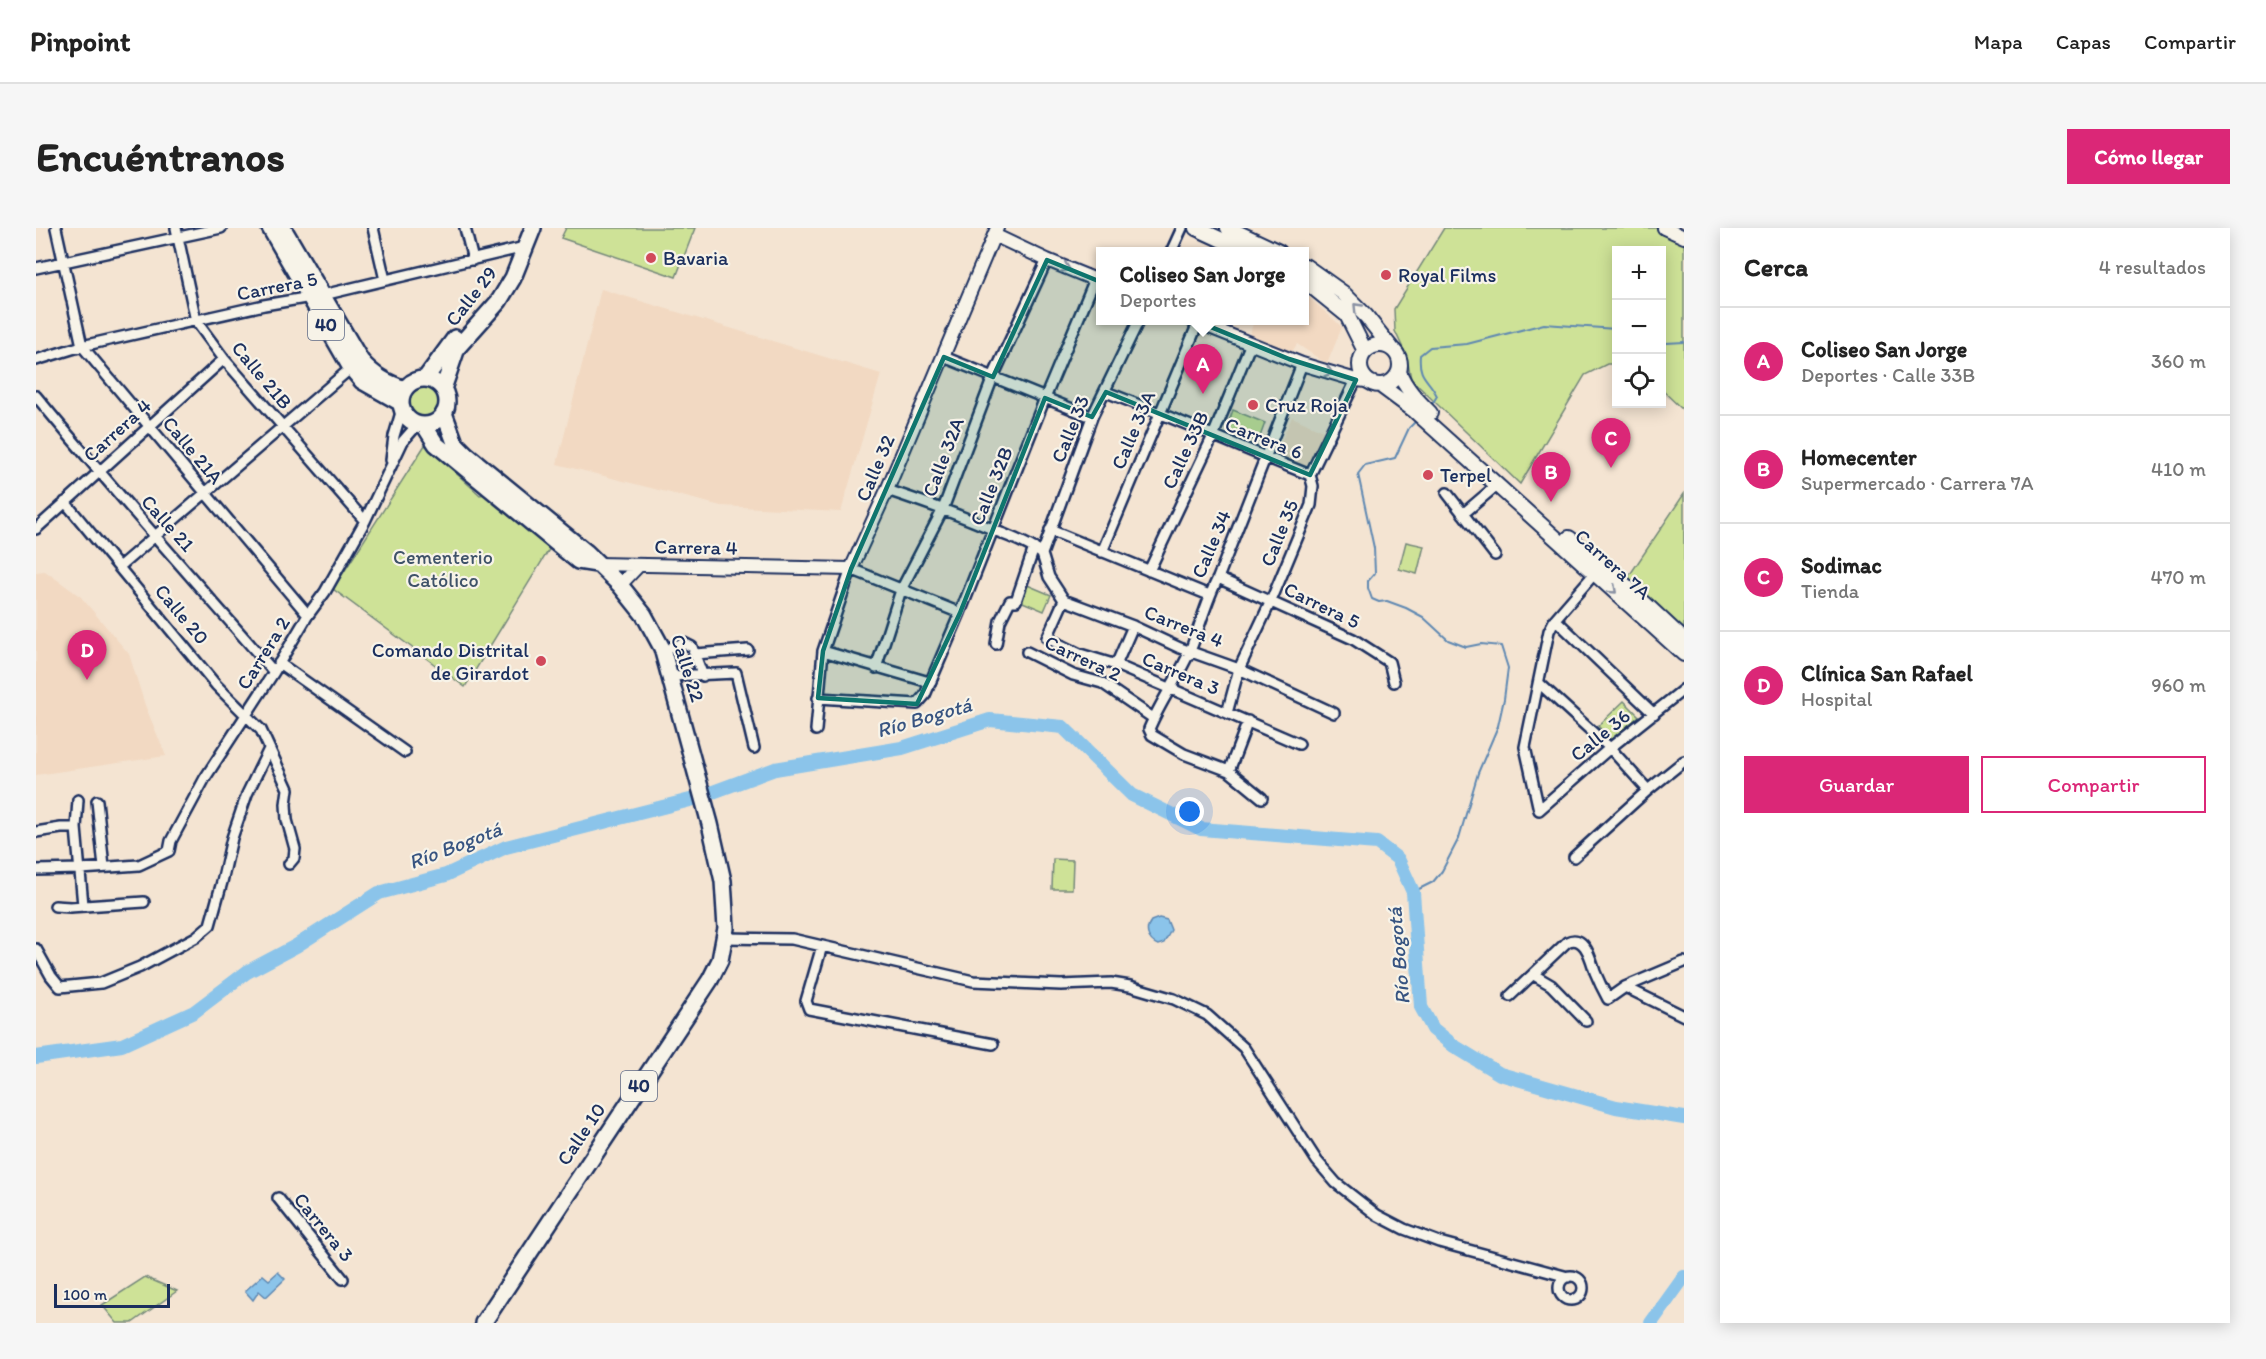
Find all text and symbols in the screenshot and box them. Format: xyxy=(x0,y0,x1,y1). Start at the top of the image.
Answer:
text: Pinpoint xyxy=(30,24,131,58)
text: Mapa xyxy=(1974,29,2023,54)
text: Capas xyxy=(2056,29,2111,54)
text: Compartir xyxy=(2144,29,2236,54)
button: Cómo llegar xyxy=(2067,129,2230,184)
text: Encuéntranos xyxy=(36,131,285,182)
place label: Bavaria xyxy=(663,246,729,270)
map controls xyxy=(1612,246,1666,408)
button: + xyxy=(1612,246,1666,300)
popup xyxy=(1096,247,1309,325)
marker: Bavaria xyxy=(644,251,658,265)
text: Cerca xyxy=(1744,251,1808,283)
text: 4 resultados xyxy=(2099,255,2206,279)
street label: Calle 29 xyxy=(440,261,502,331)
one-way arrow xyxy=(1060,261,1071,273)
text: Coliseo San Jorge xyxy=(1119,261,1286,288)
place label: Royal Films xyxy=(1398,263,1496,287)
street label: Carrera 5 xyxy=(235,266,319,306)
marker: Royal Films xyxy=(1379,268,1393,282)
text: Deportes xyxy=(1119,288,1197,312)
button: − xyxy=(1612,300,1666,354)
one-way arrow xyxy=(1353,303,1364,314)
road number: 40 xyxy=(308,310,344,340)
street label: Calle 21B xyxy=(227,336,297,414)
text: Coliseo San Jorge xyxy=(1801,336,1967,363)
pin: A xyxy=(1184,344,1222,394)
text: A xyxy=(1757,349,1770,373)
text: 360 m xyxy=(2151,349,2206,373)
button: locate xyxy=(1612,354,1666,408)
text: Deportes · Calle 33B xyxy=(1801,363,1975,387)
one-way arrow xyxy=(1323,365,1334,377)
street label: Calle 33A xyxy=(1106,387,1160,473)
street label: Calle 33 xyxy=(1046,392,1094,466)
street label: Carrera 4 xyxy=(78,393,156,467)
place label: Cruz Roja xyxy=(1265,393,1349,417)
marker: Cruz Roja xyxy=(1246,398,1260,412)
street label: Calle 33B xyxy=(1157,407,1214,493)
street label: Calle 21A xyxy=(158,411,228,489)
street label: Carrera 6 xyxy=(1222,412,1306,464)
street label: Calle 32A xyxy=(917,414,969,500)
pin: C xyxy=(1592,418,1630,468)
street label: Calle 32 xyxy=(850,431,900,505)
street label: Calle 32B xyxy=(964,443,1018,529)
text: Homecenter xyxy=(1801,444,1917,471)
pin: B xyxy=(1532,452,1570,502)
text: B xyxy=(1757,457,1770,481)
text: 410 m xyxy=(2151,457,2206,481)
place label: Terpel xyxy=(1440,463,1492,487)
marker: Terpel xyxy=(1421,468,1435,482)
text: Supermercado · Carrera 7A xyxy=(1801,471,2034,495)
street label: Calle 21 xyxy=(136,490,200,556)
street label: Calle 35 xyxy=(1255,496,1303,570)
street label: Calle 34 xyxy=(1186,506,1236,582)
street label: Carrera 7A xyxy=(1570,524,1656,604)
street label: Carrera 4 xyxy=(654,534,738,560)
park label: Cementerio Católico xyxy=(393,545,493,592)
text: Sodimac xyxy=(1801,552,1882,579)
text: C xyxy=(1757,565,1770,589)
text: 470 m xyxy=(2150,565,2206,589)
street label: Carrera 5 xyxy=(1280,576,1364,634)
street label: Calle 20 xyxy=(150,579,214,649)
text: Tienda xyxy=(1801,579,1859,603)
one-way arrow xyxy=(1607,583,1617,594)
street label: Carrera 4 xyxy=(1141,599,1227,653)
street label: Carrera 2 xyxy=(231,612,295,694)
pin: D xyxy=(68,630,106,680)
street label: Carrera 2 xyxy=(1041,630,1125,686)
street label: Calle 22 xyxy=(666,631,710,705)
place label: Comando Distrital de Girardot xyxy=(372,638,530,685)
street label: Carrera 3 xyxy=(1139,646,1224,700)
marker: Comando Distrital de Girardot xyxy=(534,654,548,668)
text: Clínica San Rafael xyxy=(1801,660,1973,687)
text: D xyxy=(1757,673,1770,697)
text: 960 m xyxy=(2151,673,2206,697)
text: Hospital xyxy=(1801,687,1873,711)
water label: Río Bogotá xyxy=(874,692,974,742)
street label: Calle 36 xyxy=(1565,704,1635,766)
button: Guardar xyxy=(1744,756,1969,813)
button: Compartir xyxy=(1981,756,2206,813)
your location xyxy=(1175,797,1204,826)
water label: Río Bogotá xyxy=(405,816,505,874)
water label: Río Bogotá xyxy=(1381,906,1415,1006)
road number: 40 xyxy=(621,1071,657,1101)
street label: Calle 10 xyxy=(551,1098,611,1170)
street label: Carrera 3 xyxy=(289,1188,359,1266)
scale bar xyxy=(54,1281,170,1308)
text: 100 m xyxy=(63,1285,107,1304)

